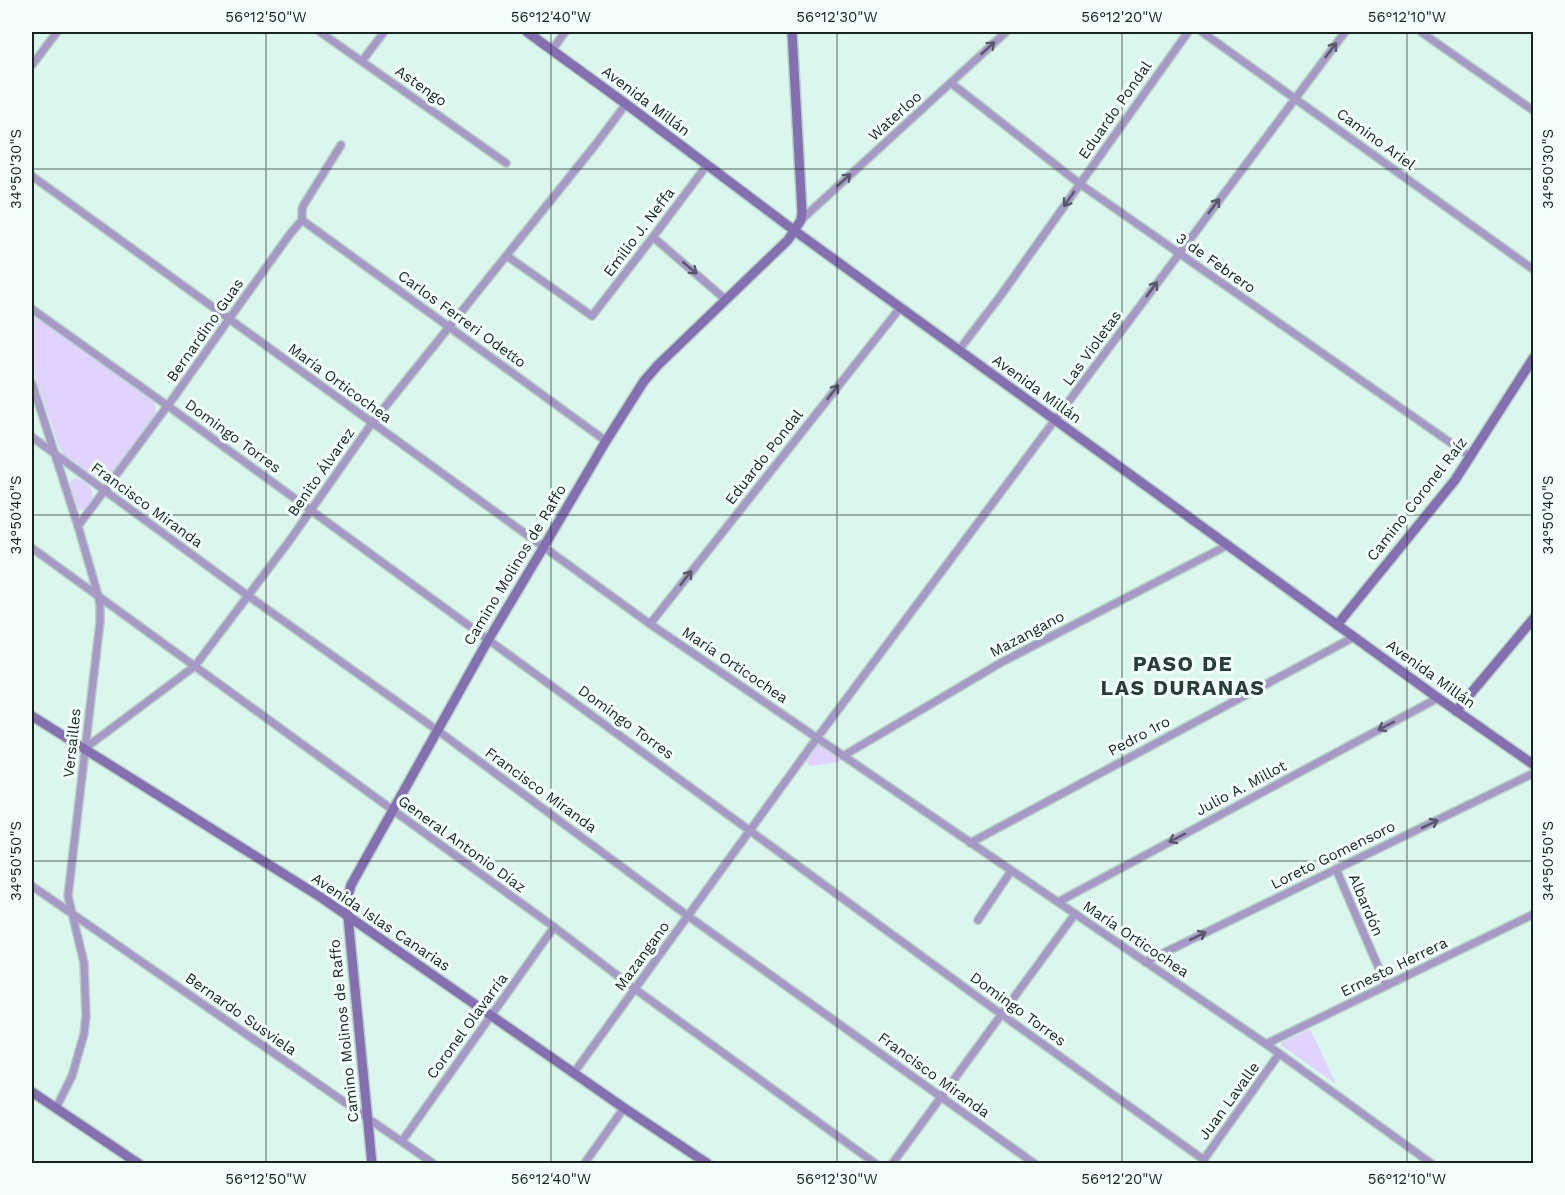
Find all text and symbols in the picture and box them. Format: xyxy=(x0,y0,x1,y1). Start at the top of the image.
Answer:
text: 56°12'50"W xyxy=(225,8,307,26)
text: 56°12'40"W xyxy=(511,8,591,26)
text: 56°12'30"W xyxy=(796,8,878,26)
text: 56°12'20"W xyxy=(1081,8,1163,26)
text: 56°12'10"W xyxy=(1368,8,1446,26)
one-way arrow xyxy=(980,41,995,55)
one-way arrow xyxy=(1325,43,1337,59)
street label: Eduardo Pondal xyxy=(1074,57,1156,163)
street label: Astengo xyxy=(392,62,450,110)
street label: Avenida Millán xyxy=(598,62,694,140)
street label: Waterloo xyxy=(865,87,925,145)
street label: Camino Ariel xyxy=(1333,104,1419,174)
text: 34°50'30"S xyxy=(7,129,25,209)
text: 34°50'30"S xyxy=(1539,129,1557,209)
one-way arrow xyxy=(837,173,852,187)
street label: Emilio J. Neffa xyxy=(600,184,679,280)
one-way arrow xyxy=(1063,190,1075,207)
one-way arrow xyxy=(1207,199,1220,215)
street label: 3 de Febrero xyxy=(1173,229,1259,297)
one-way arrow xyxy=(682,261,697,275)
street label: Carlos Ferreri Odetto xyxy=(394,266,530,372)
street label: Bernardino Guas xyxy=(163,275,247,385)
one-way arrow xyxy=(1146,281,1158,297)
street label: Las Violetas xyxy=(1059,307,1125,389)
street label: María Orticochea xyxy=(285,339,396,427)
street label: Avenida Millán xyxy=(989,351,1085,427)
one-way arrow xyxy=(827,385,840,401)
street label: Domingo Torres xyxy=(182,395,284,477)
street label: Eduardo Pondal xyxy=(721,406,807,508)
street label: Benito Álvarez xyxy=(284,424,358,520)
street label: Camino Coronel Raíz xyxy=(1363,433,1471,565)
street label: Francisco Miranda xyxy=(88,459,207,552)
text: 34°50'40"S xyxy=(7,475,25,555)
text: 34°50'40"S xyxy=(1539,475,1557,555)
street label: Camino Molinos de Raffo xyxy=(460,481,570,649)
one-way arrow xyxy=(679,570,692,586)
street label: Mazangano xyxy=(987,607,1067,661)
street label: María Orticochea xyxy=(679,623,792,707)
street label: Avenida Millán xyxy=(1383,636,1479,712)
district label: PASO DE LAS DURANAS xyxy=(1101,651,1265,700)
street label: Domingo Torres xyxy=(575,681,677,763)
street label: Versailles xyxy=(59,707,85,779)
street label: Pedro 1ro xyxy=(1105,712,1173,760)
one-way arrow xyxy=(1378,720,1395,732)
street label: Francisco Miranda xyxy=(482,744,601,837)
street label: Julio A. Millot xyxy=(1193,756,1290,819)
street label: General Antonio Díaz xyxy=(395,792,529,896)
street label: Loreto Gomensoro xyxy=(1268,817,1398,893)
one-way arrow xyxy=(1420,817,1438,829)
text: 34°50'50"S xyxy=(7,821,25,901)
text: 34°50'50"S xyxy=(1539,821,1557,901)
one-way arrow xyxy=(1169,833,1187,844)
street label: Avenida Islas Canarias xyxy=(308,869,454,975)
street label: Albardón xyxy=(1345,871,1387,939)
street label: María Orticochea xyxy=(1080,897,1193,981)
street label: Mazangano xyxy=(611,918,673,994)
one-way arrow xyxy=(1188,930,1206,942)
street label: Ernesto Herrera xyxy=(1338,933,1451,1001)
street label: Camino Molinos de Raffo xyxy=(325,938,363,1124)
street label: Domingo Torres xyxy=(967,968,1069,1050)
street label: Bernardo Susviela xyxy=(182,969,301,1059)
street label: Coronel Olavarría xyxy=(423,969,512,1082)
street label: Francisco Miranda xyxy=(875,1029,994,1122)
street label: Juan Lavalle xyxy=(1195,1059,1263,1143)
text: 56°12'50"W xyxy=(225,1170,307,1188)
text: 56°12'40"W xyxy=(511,1170,591,1188)
text: 56°12'30"W xyxy=(796,1170,878,1188)
text: 56°12'20"W xyxy=(1081,1170,1163,1188)
text: 56°12'10"W xyxy=(1368,1170,1446,1188)

